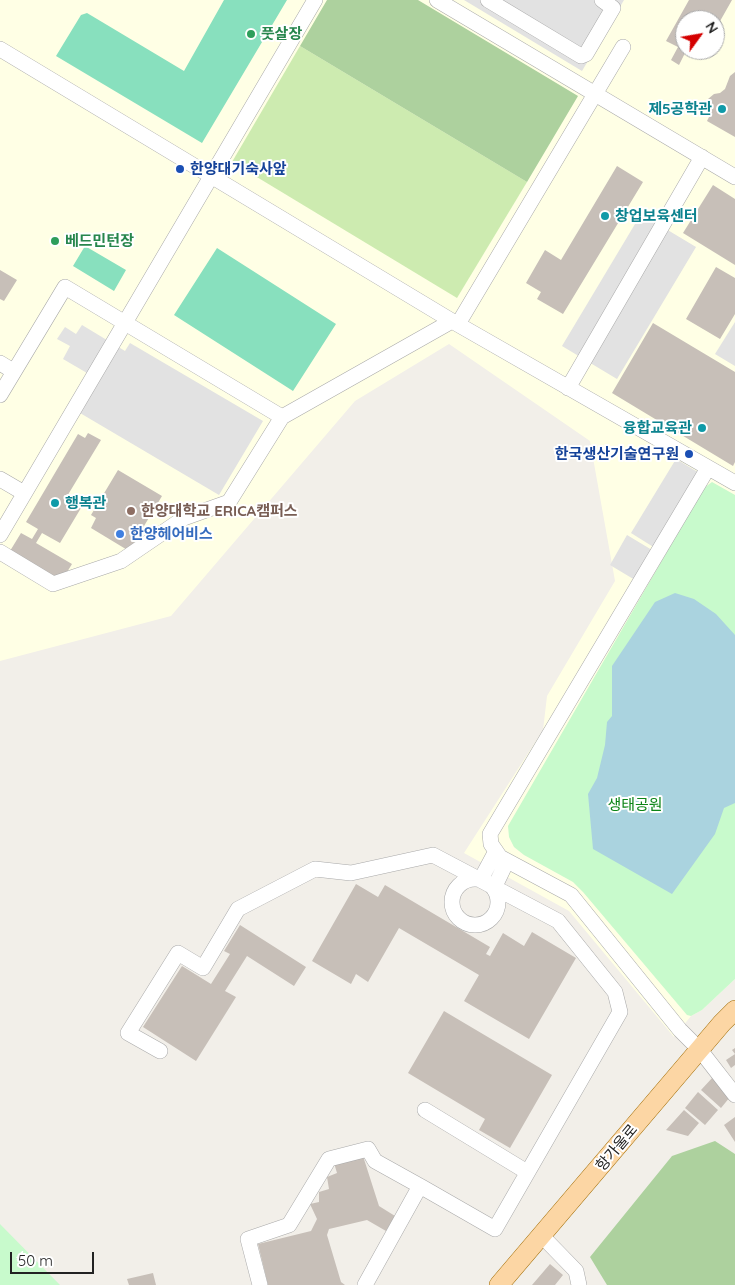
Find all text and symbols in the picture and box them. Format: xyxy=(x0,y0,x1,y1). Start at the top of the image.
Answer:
north arrow xyxy=(675,10,725,60)
text: N xyxy=(702,18,722,37)
place label: 풋살장 xyxy=(261,25,302,43)
marker: 풋살장 xyxy=(245,28,257,40)
place label: 제5공학관 xyxy=(648,100,712,118)
marker: 제5공학관 xyxy=(716,103,728,115)
place label: 한양대기숙사앞 xyxy=(190,160,287,178)
marker: 한양대기숙사앞 xyxy=(174,163,186,175)
place label: 창업보육센터 xyxy=(615,207,698,225)
marker: 창업보육센터 xyxy=(599,210,611,222)
place label: 베드민턴장 xyxy=(65,232,134,250)
marker: 베드민턴장 xyxy=(49,235,61,247)
place label: 융합교육관 xyxy=(623,419,692,437)
marker: 융합교육관 xyxy=(696,422,708,434)
place label: 한국생산기술연구원 xyxy=(555,445,679,463)
marker: 한국생산기술연구원 xyxy=(683,448,695,460)
place label: 행복관 xyxy=(65,494,106,512)
marker: 행복관 xyxy=(49,497,61,509)
place label: 한양대학교 ERICA캠퍼스 xyxy=(141,502,298,520)
marker: 한양대학교 ERICA캠퍼스 xyxy=(125,505,137,517)
place label: 한양헤어비스 xyxy=(130,525,213,543)
marker: 한양헤어비스 xyxy=(114,528,126,540)
park label: 생태공원 xyxy=(607,796,663,814)
street label: 항가울로 xyxy=(592,1121,642,1175)
scale bar xyxy=(12,1242,96,1274)
text: 50 m xyxy=(18,1251,53,1270)

